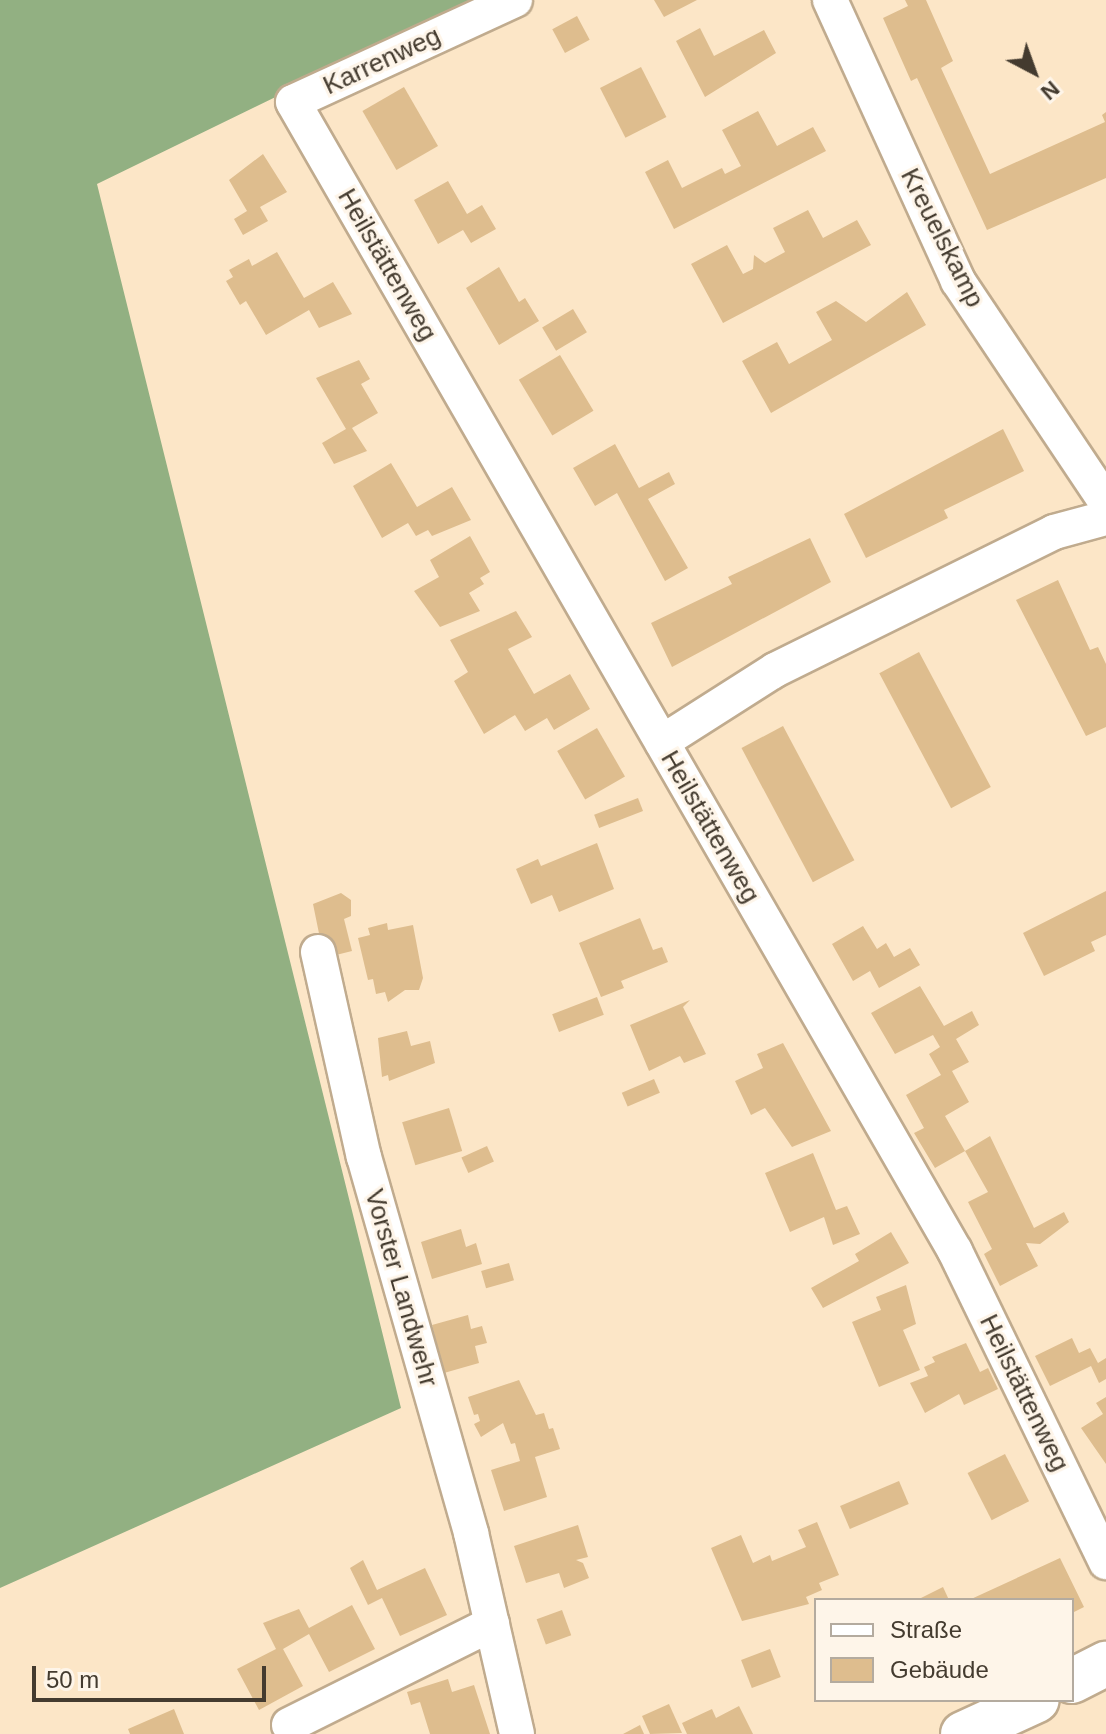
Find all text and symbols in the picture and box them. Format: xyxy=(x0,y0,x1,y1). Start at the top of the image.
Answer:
street label: Karrenweg xyxy=(318,20,446,102)
north arrow xyxy=(994,32,1074,112)
text: N xyxy=(1036,76,1064,105)
street label: Kreuelskamp xyxy=(894,163,990,313)
street label: Heilstättenweg xyxy=(331,183,443,347)
street label: Heilstättenweg xyxy=(654,745,766,909)
street label: Vorster Landwehr xyxy=(358,1186,444,1390)
street label: Heilstättenweg xyxy=(973,1310,1075,1476)
legend xyxy=(814,1598,1074,1702)
text: Straße xyxy=(890,1616,962,1643)
scale bar xyxy=(36,1650,270,1700)
text: Gebäude xyxy=(890,1656,989,1683)
text: 50 m xyxy=(46,1666,99,1693)

